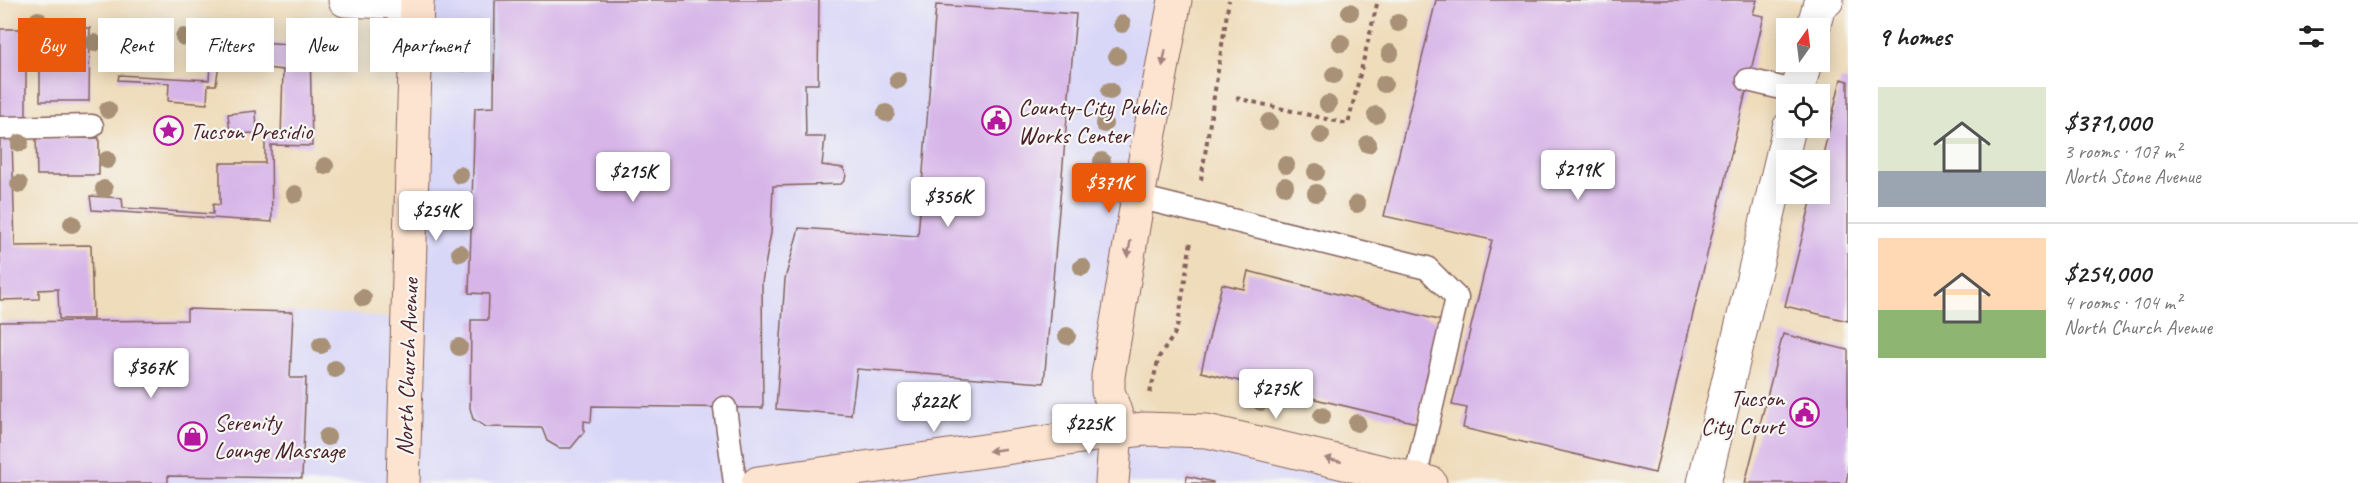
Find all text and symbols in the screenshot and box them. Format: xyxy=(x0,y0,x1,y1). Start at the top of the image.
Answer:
chip: Buy xyxy=(18,18,86,72)
chip: Rent xyxy=(98,18,174,72)
chip: Filters xyxy=(186,18,274,72)
chip: New xyxy=(286,18,358,72)
chip: Apartment xyxy=(370,18,490,72)
north arrow xyxy=(1776,18,1830,72)
map controls xyxy=(1776,18,1830,204)
text: 9 homes xyxy=(1878,20,1951,53)
icon: filters xyxy=(2295,20,2328,53)
one-way arrow xyxy=(1159,48,1168,67)
button: locate xyxy=(1776,84,1830,138)
place label: County-City Public Works Center xyxy=(1018,92,1168,150)
public building icon: County-City Public Works Center xyxy=(981,105,1013,137)
text: $371,000 xyxy=(2064,106,2151,139)
icon: home xyxy=(1926,111,1998,183)
place icon: Tucson Presidio xyxy=(153,115,185,147)
place label: Tucson Presidio xyxy=(190,116,314,146)
text: 3 rooms · 107 m² xyxy=(2064,139,2181,164)
pin: $219K xyxy=(1536,150,1620,201)
button: layers xyxy=(1776,150,1830,204)
pin: $215K xyxy=(591,152,675,203)
text: $219K xyxy=(1555,157,1601,182)
text: $215K xyxy=(610,159,656,184)
pin: $371K xyxy=(1067,163,1151,214)
text: North Stone Avenue xyxy=(2064,164,2200,189)
text: $371K xyxy=(1086,170,1132,195)
pin: $356K xyxy=(906,177,990,228)
text: $356K xyxy=(925,184,971,209)
pin: $254K xyxy=(394,191,478,242)
text: $254K xyxy=(413,198,459,223)
one-way arrow xyxy=(1124,240,1133,259)
text: $254,000 xyxy=(2064,257,2151,290)
icon: home xyxy=(1926,262,1998,334)
street label: North Church Avenue xyxy=(389,276,425,456)
text: 4 rooms · 104 m² xyxy=(2064,290,2181,315)
text: North Church Avenue xyxy=(2064,315,2212,340)
pin: $367K xyxy=(109,348,193,399)
text: $367K xyxy=(128,355,174,380)
pin: $275K xyxy=(1234,369,1318,420)
text: $275K xyxy=(1253,376,1299,401)
pin: $222K xyxy=(892,382,976,433)
place label: Tucson City Court xyxy=(1701,383,1786,441)
text: $222K xyxy=(911,389,957,414)
public building icon: Tucson City Court xyxy=(1789,396,1821,428)
pin: $225K xyxy=(1047,404,1131,455)
place label: Serenity Lounge Massage xyxy=(214,407,347,465)
text: $225K xyxy=(1066,411,1112,436)
shop icon: Serenity Lounge Massage xyxy=(177,420,209,452)
one-way arrow xyxy=(987,445,1006,454)
one-way arrow xyxy=(1323,454,1342,464)

